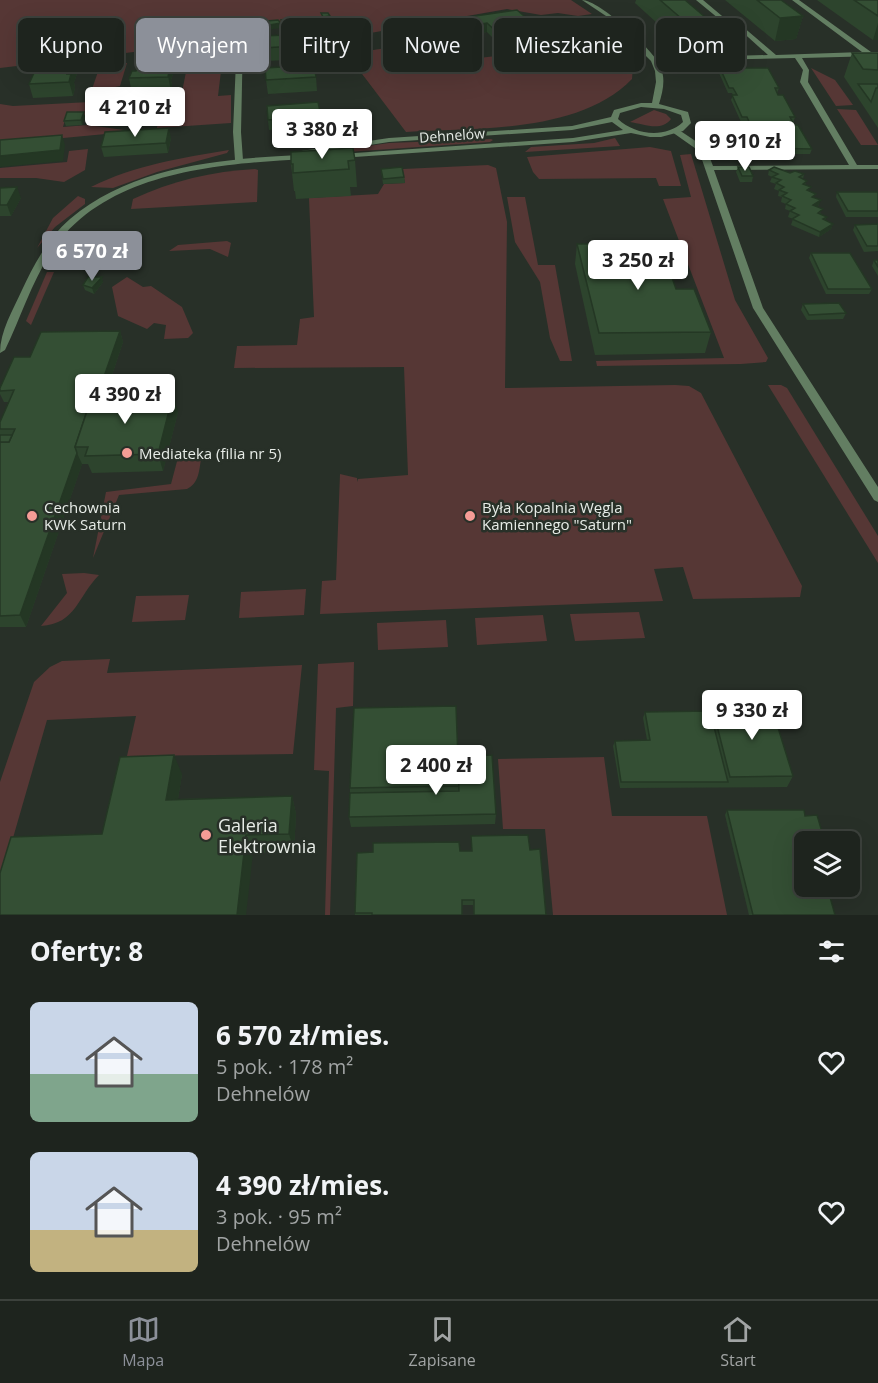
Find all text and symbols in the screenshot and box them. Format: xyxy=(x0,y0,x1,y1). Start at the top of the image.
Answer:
chip: Kupno xyxy=(18,18,124,72)
chip: Wynajem xyxy=(136,18,269,72)
chip: Filtry xyxy=(281,18,371,72)
chip: Nowe xyxy=(383,18,482,72)
chip: Mieszkanie xyxy=(494,18,644,72)
chip: Dom xyxy=(656,18,745,72)
pin: 4 210 zł xyxy=(73,87,197,138)
text: 4 210 zł xyxy=(99,93,171,120)
pin: 3 380 zł xyxy=(260,109,384,160)
text: 3 380 zł xyxy=(286,115,358,142)
pin: 9 910 zł xyxy=(683,121,807,172)
street label: Dehnelów xyxy=(418,123,486,147)
text: 9 910 zł xyxy=(709,127,781,154)
pin: 6 570 zł xyxy=(30,231,154,282)
text: 6 570 zł xyxy=(56,237,128,264)
pin: 3 250 zł xyxy=(576,240,700,291)
text: 3 250 zł xyxy=(602,246,674,273)
pin: 4 390 zł xyxy=(63,374,187,425)
text: 4 390 zł xyxy=(89,380,161,407)
place label: Mediateka (filia nr 5) xyxy=(139,443,281,463)
marker: Mediateka (filia nr 5) xyxy=(120,446,134,460)
place label: Cechownia KWK Saturn xyxy=(44,497,127,534)
place label: Była Kopalnia Węgla Kamiennego "Saturn" xyxy=(482,497,632,534)
marker: Cechownia KWK Saturn xyxy=(25,509,39,523)
marker: Była Kopalnia Węgla Kamiennego "Saturn" xyxy=(463,509,477,523)
pin: 9 330 zł xyxy=(690,690,814,741)
text: 9 330 zł xyxy=(716,696,788,723)
pin: 2 400 zł xyxy=(374,745,498,796)
text: 2 400 zł xyxy=(400,751,472,778)
place label: Galeria Elektrownia xyxy=(218,813,316,858)
marker: Galeria Elektrownia xyxy=(199,828,213,842)
map controls xyxy=(794,831,860,897)
button: layers xyxy=(794,831,860,897)
text: Oferty: 8 xyxy=(30,933,143,969)
icon: filters xyxy=(815,935,848,968)
text: 6 570 zł/mies. xyxy=(216,1017,390,1053)
icon: home xyxy=(78,1026,150,1098)
icon: heart xyxy=(815,1046,848,1079)
text: 5 pok. · 178 m² xyxy=(216,1053,353,1080)
text: Dehnelów xyxy=(216,1080,310,1107)
text: 4 390 zł/mies. xyxy=(216,1167,390,1203)
icon: home xyxy=(78,1176,150,1248)
icon: heart xyxy=(815,1196,848,1229)
text: 3 pok. · 95 m² xyxy=(216,1203,342,1230)
text: Dehnelów xyxy=(216,1230,310,1257)
tab: Mapa xyxy=(122,1313,164,1371)
tab: Zapisane xyxy=(409,1313,476,1371)
tab: Start xyxy=(720,1313,756,1371)

